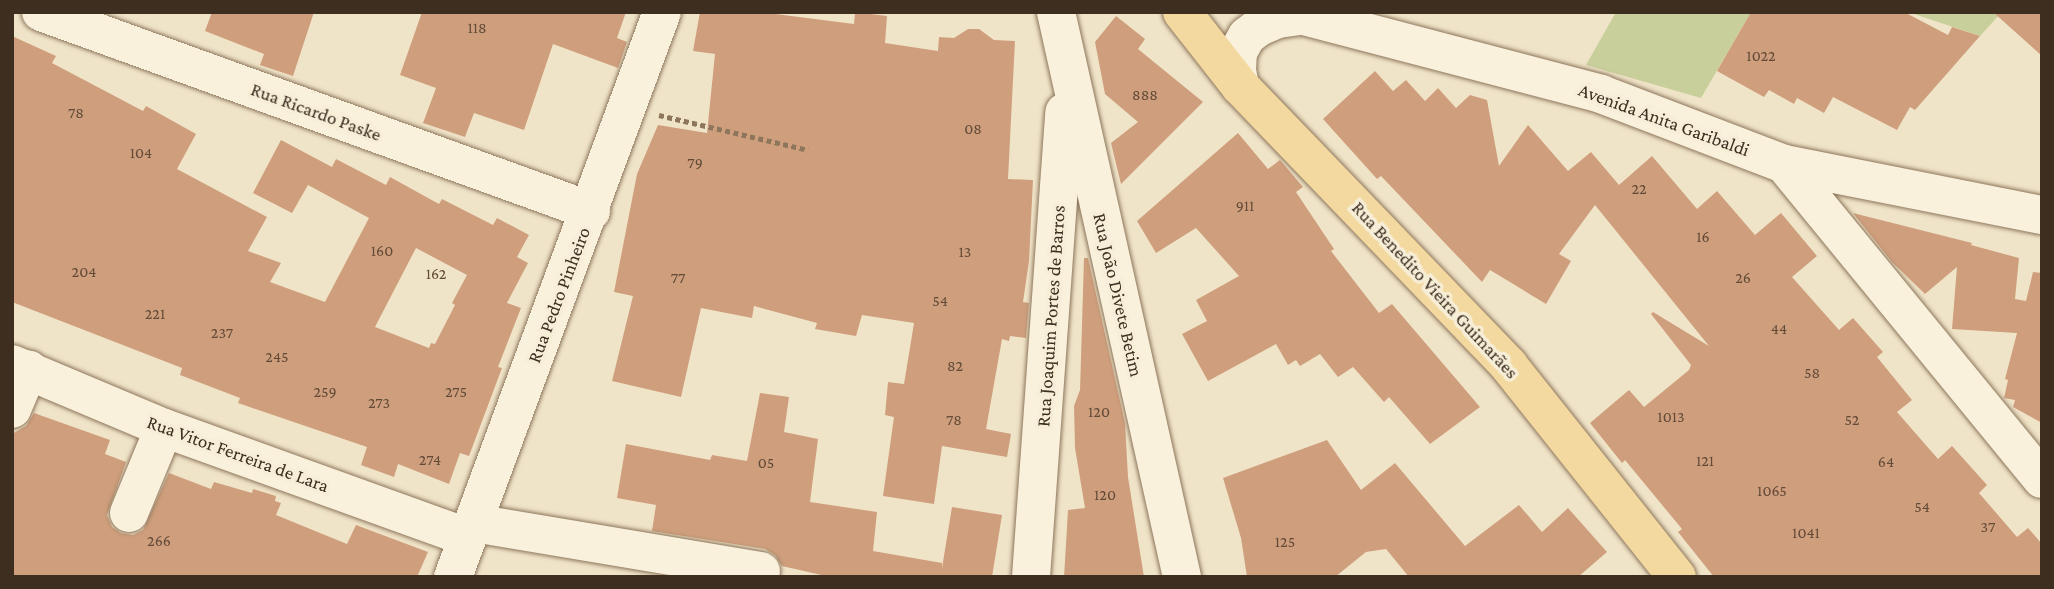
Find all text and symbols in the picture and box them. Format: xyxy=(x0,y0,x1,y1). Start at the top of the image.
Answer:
house number: 118 xyxy=(467,18,487,38)
house number: 1022 xyxy=(1746,46,1776,66)
street label: Rua Ricardo Paske xyxy=(248,78,384,146)
street label: Avenida Anita Garibaldi xyxy=(1575,78,1753,162)
house number: 888 xyxy=(1132,85,1158,105)
house number: 78 xyxy=(68,103,84,123)
house number: 08 xyxy=(964,119,982,139)
house number: 104 xyxy=(130,143,152,163)
house number: 79 xyxy=(687,153,703,173)
house number: 22 xyxy=(1631,179,1647,199)
house number: 911 xyxy=(1236,196,1254,216)
street label: Rua Benedito Vieira Guimarães xyxy=(1347,197,1523,383)
street label: Rua Joaquim Portes de Barros xyxy=(1032,204,1070,428)
street label: Rua João Divete Betim xyxy=(1088,211,1148,379)
street label: Rua Pedro Pinheiro xyxy=(523,224,595,366)
house number: 16 xyxy=(1696,227,1710,247)
house number: 160 xyxy=(371,241,393,261)
house number: 13 xyxy=(959,242,971,262)
house number: 204 xyxy=(72,262,96,282)
house number: 162 xyxy=(426,264,446,284)
house number: 77 xyxy=(671,268,685,288)
house number: 26 xyxy=(1735,268,1751,288)
house number: 54 xyxy=(932,291,948,311)
house number: 221 xyxy=(145,304,165,324)
house number: 44 xyxy=(1771,319,1787,339)
house number: 237 xyxy=(211,323,233,343)
house number: 245 xyxy=(265,347,289,367)
house number: 82 xyxy=(947,356,963,376)
house number: 58 xyxy=(1804,363,1820,383)
house number: 259 xyxy=(313,382,337,402)
house number: 275 xyxy=(445,382,467,402)
house number: 273 xyxy=(368,393,390,413)
house number: 120 xyxy=(1088,402,1110,422)
house number: 1013 xyxy=(1657,407,1685,427)
street label: Rua Vitor Ferreira de Lara xyxy=(144,410,332,498)
house number: 78 xyxy=(946,410,962,430)
house number: 52 xyxy=(1845,410,1859,430)
house number: 274 xyxy=(419,450,441,470)
house number: 121 xyxy=(1696,451,1714,471)
house number: 64 xyxy=(1878,452,1894,472)
house number: 05 xyxy=(758,453,774,473)
house number: 1065 xyxy=(1757,481,1787,501)
house number: 120 xyxy=(1094,485,1116,505)
house number: 54 xyxy=(1914,497,1930,517)
house number: 37 xyxy=(1981,517,1995,537)
house number: 1041 xyxy=(1792,523,1820,543)
house number: 266 xyxy=(147,531,171,551)
house number: 125 xyxy=(1275,532,1295,552)

